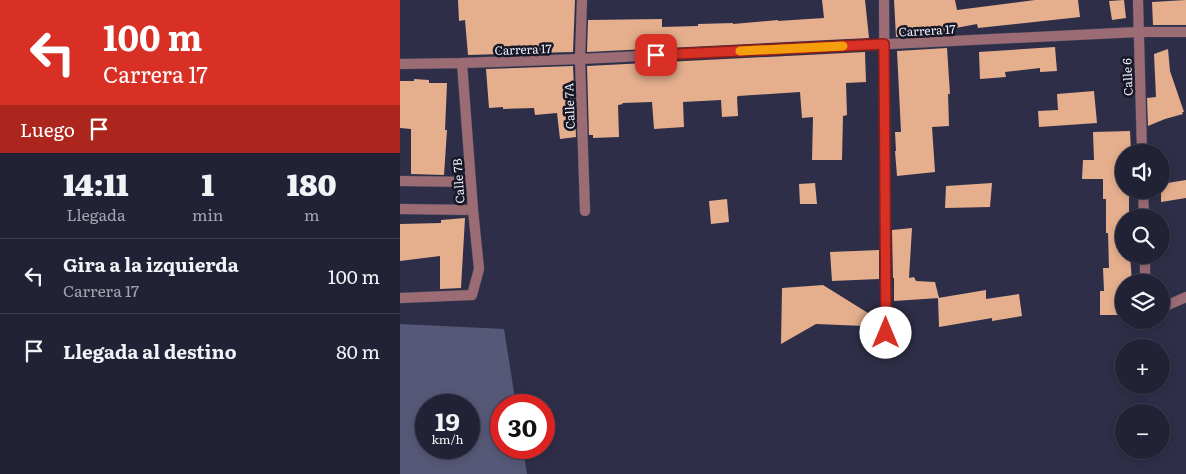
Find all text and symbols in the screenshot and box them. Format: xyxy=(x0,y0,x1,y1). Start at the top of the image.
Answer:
text: 100 m xyxy=(103,10,203,62)
icon: left xyxy=(20,20,85,85)
street label: Carrera 17 xyxy=(898,20,956,40)
pin xyxy=(635,34,677,76)
street label: Carrera 17 xyxy=(494,39,552,59)
icon: arrive xyxy=(642,41,670,69)
text: Carrera 17 xyxy=(103,57,208,90)
street label: Calle 6 xyxy=(1117,57,1137,96)
street label: Calle 7A xyxy=(559,82,579,129)
text: Luego xyxy=(20,115,75,143)
icon: arrive xyxy=(85,115,113,143)
map controls xyxy=(1115,144,1170,459)
button: sound xyxy=(1115,144,1170,199)
street label: Calle 7B xyxy=(447,158,469,204)
text: 14:11 xyxy=(63,161,129,205)
text: 1 xyxy=(201,161,214,205)
text: 180 xyxy=(287,161,337,205)
text: Llegada xyxy=(66,202,126,226)
text: min xyxy=(192,202,223,226)
text: m xyxy=(304,202,319,226)
button: search xyxy=(1115,209,1170,264)
text: Gira a la izquierda xyxy=(63,250,239,278)
icon: left xyxy=(20,262,48,290)
text: 100 m xyxy=(328,262,380,290)
button: layers xyxy=(1115,274,1170,329)
text: Carrera 17 xyxy=(63,278,139,302)
position arrow xyxy=(859,306,911,358)
icon: arrive xyxy=(20,337,48,365)
text: Llegada al destino xyxy=(63,337,237,365)
text: 80 m xyxy=(336,337,380,365)
button: + xyxy=(1115,339,1170,394)
speed limit sign: 30 xyxy=(490,394,555,459)
text: 19 xyxy=(435,402,460,439)
button: − xyxy=(1115,404,1170,459)
text: km/h xyxy=(432,430,463,448)

